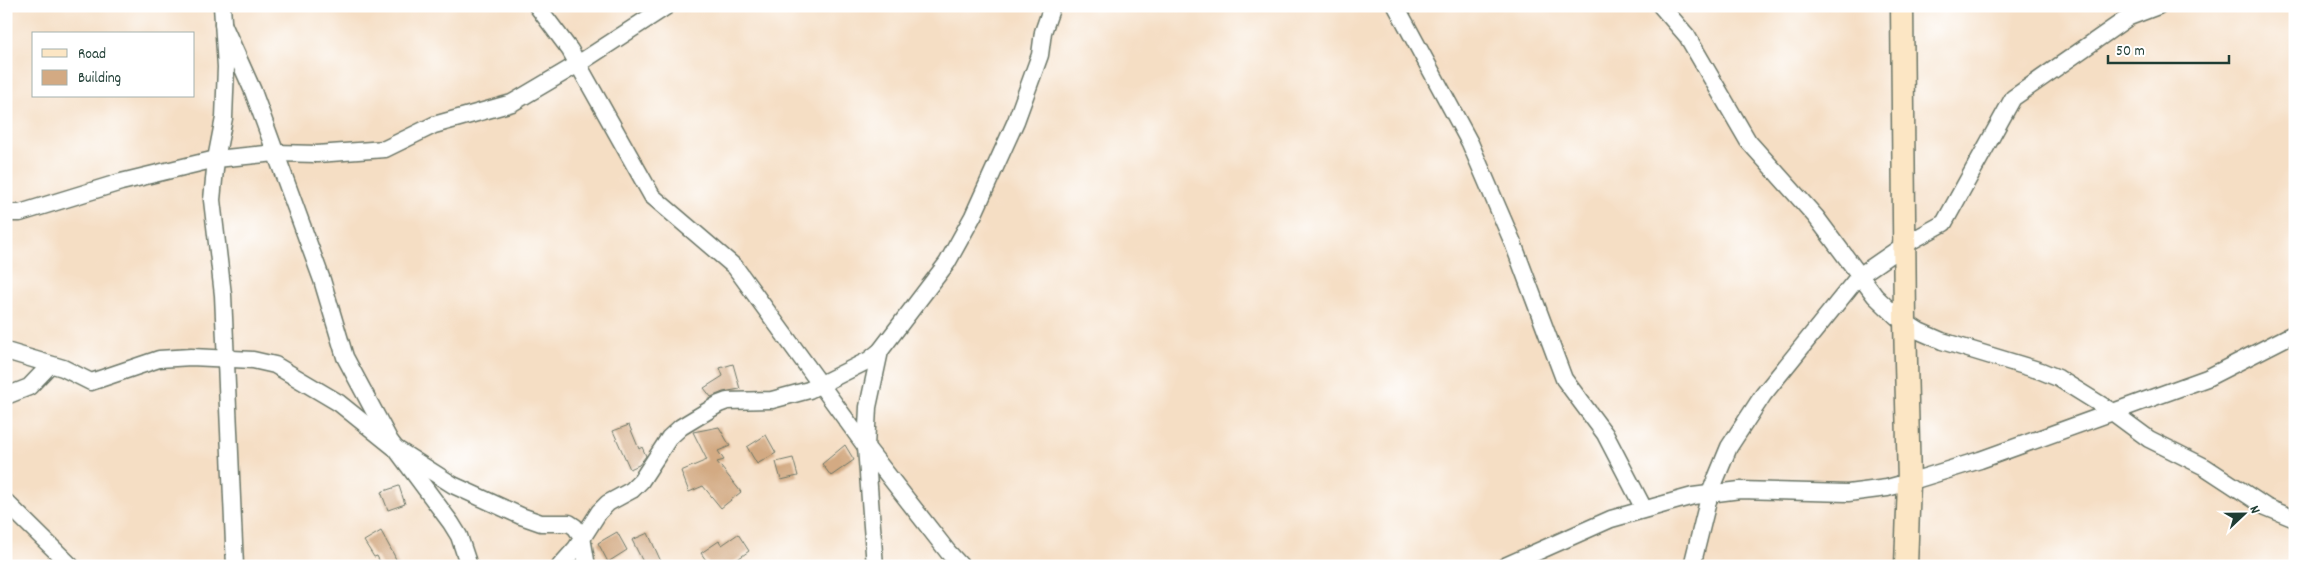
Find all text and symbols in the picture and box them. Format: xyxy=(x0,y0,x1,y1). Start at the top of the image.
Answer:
legend xyxy=(32,32,195,98)
scale bar xyxy=(2108,32,2230,64)
text: 50 m xyxy=(2116,41,2145,63)
text: Road xyxy=(78,44,106,66)
text: Building xyxy=(78,68,121,90)
north arrow xyxy=(2218,490,2268,540)
text: N xyxy=(2244,503,2265,517)

